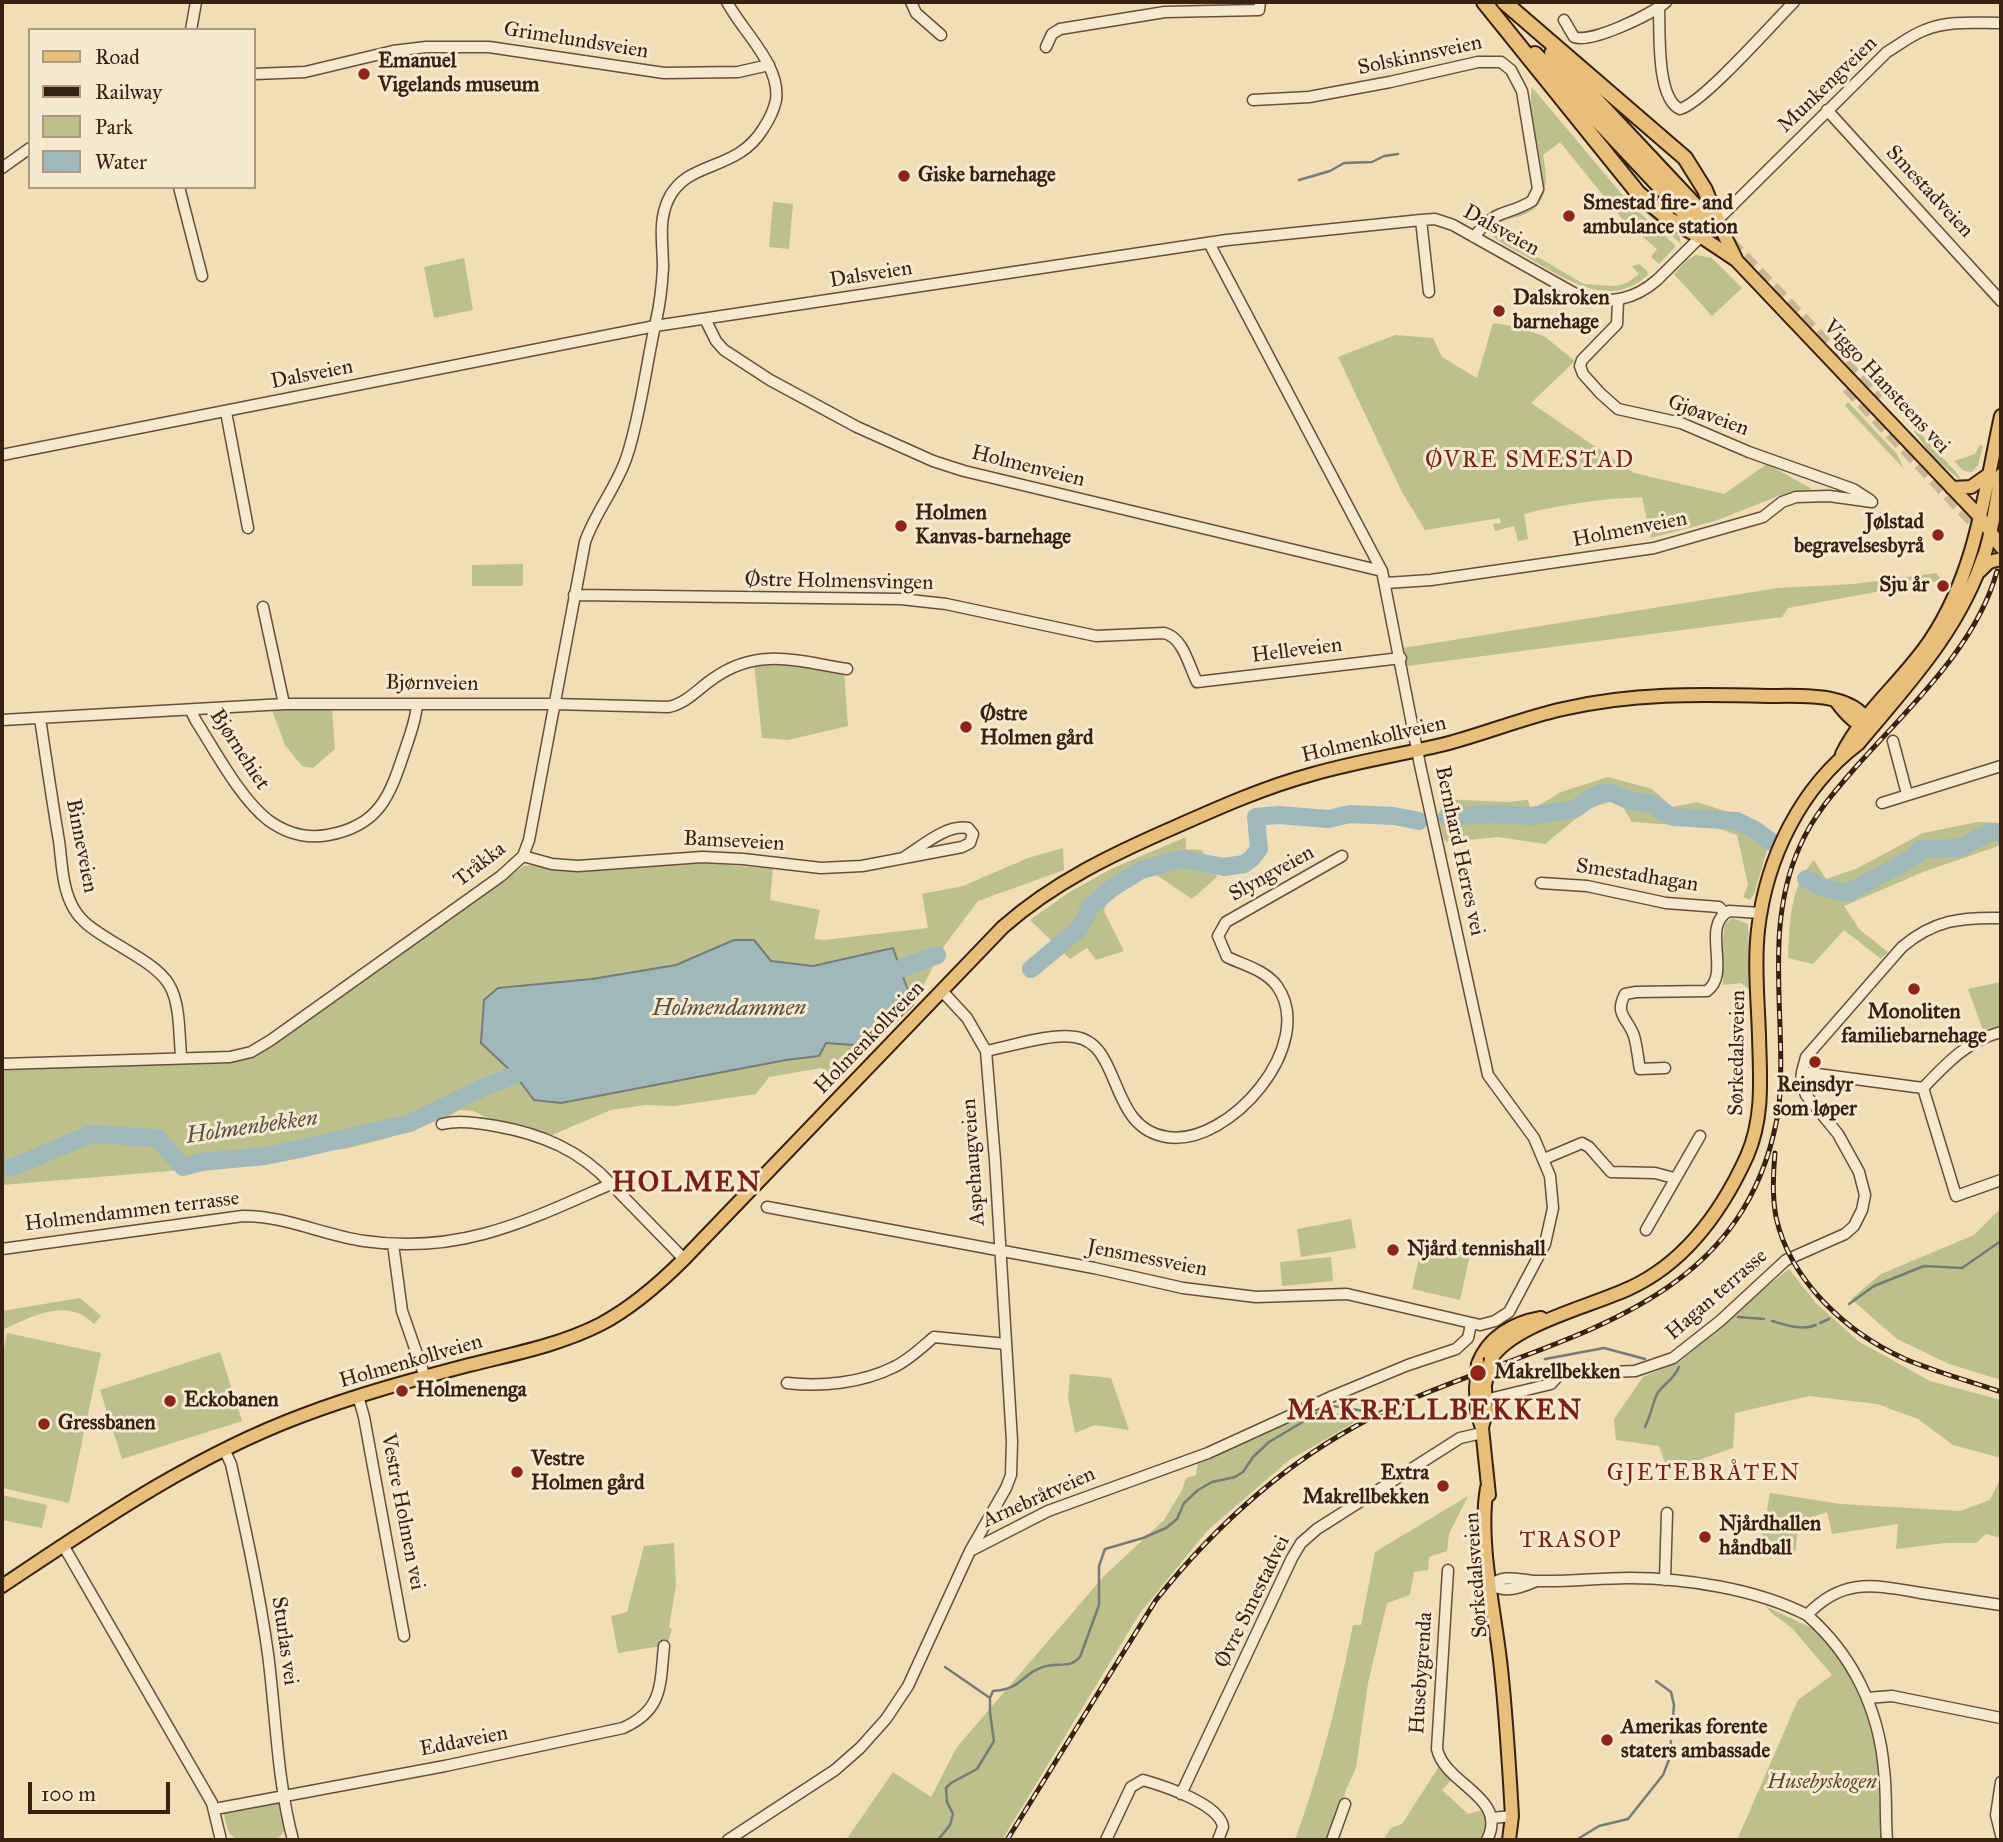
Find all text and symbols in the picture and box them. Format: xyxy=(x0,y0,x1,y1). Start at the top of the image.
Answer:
street label: Grimelundsveien xyxy=(502,17,650,65)
legend xyxy=(28,28,256,189)
street label: Solskinnsveien xyxy=(1356,31,1484,81)
street label: Munkengveien xyxy=(1773,31,1883,139)
text: Road xyxy=(95,44,140,70)
place label: Emanuel Vigelands museum xyxy=(378,49,539,99)
marker: Emanuel Vigelands museum xyxy=(356,66,372,82)
text: Railway xyxy=(95,79,162,105)
text: Park xyxy=(95,114,133,140)
street label: Smestadveien xyxy=(1880,141,1978,243)
text: Water xyxy=(95,149,147,175)
place label: Giske barnehage xyxy=(918,163,1056,189)
marker: Giske barnehage xyxy=(896,168,912,184)
place label: Smestad fire- and ambulance station xyxy=(1583,191,1738,241)
street label: Dalsveien xyxy=(1459,200,1543,262)
marker: Smestad fire- and ambulance station xyxy=(1561,208,1577,224)
street label: Dalsveien xyxy=(828,256,914,294)
place label: Dalskroken barnehage xyxy=(1513,286,1610,336)
marker: Dalskroken barnehage xyxy=(1491,303,1507,319)
street label: Viggo Hansteens vei xyxy=(1817,315,1955,459)
street label: Dalsveien xyxy=(269,355,355,395)
street label: Gjøaveien xyxy=(1664,390,1752,442)
street label: Holmenveien xyxy=(969,441,1087,493)
district label: ØVRE SMESTAD xyxy=(1426,447,1634,475)
place label: Holmen Kanvas-barnehage xyxy=(915,501,1071,551)
street label: Holmenveien xyxy=(1571,507,1689,553)
place label: Jølstad begravelsesbyrå xyxy=(1794,510,1924,560)
marker: Holmen Kanvas-barnehage xyxy=(893,518,909,534)
marker: Jølstad begravelsesbyrå xyxy=(1930,527,1946,543)
street label: Østre Holmensvingen xyxy=(744,568,934,596)
place label: Sju år xyxy=(1879,573,1929,599)
marker: Sju år xyxy=(1935,578,1951,594)
street label: Helleveien xyxy=(1250,633,1344,669)
street label: Bjørnveien xyxy=(385,671,479,697)
place label: Østre Holmen gård xyxy=(980,702,1093,752)
street label: Bjørnehiet xyxy=(204,705,274,795)
street label: Holmenkollveien xyxy=(1299,711,1449,769)
marker: Østre Holmen gård xyxy=(958,719,974,735)
street label: Bernhard Herres vei xyxy=(1429,764,1489,938)
street label: Binneveien xyxy=(60,797,102,895)
street label: Bamseveien xyxy=(683,827,785,857)
street label: Tråkka xyxy=(449,837,511,893)
street label: Slyngveien xyxy=(1225,840,1319,908)
street label: Smestadhagan xyxy=(1574,854,1700,898)
street label: Holmenkollveien xyxy=(810,976,930,1100)
marker: Monoliten familiebarnehage xyxy=(1906,981,1922,997)
street label: Sørkedalsveien xyxy=(1724,990,1752,1116)
water label: Holmendammen xyxy=(652,995,806,1023)
place label: Monoliten familiebarnehage xyxy=(1841,1000,1987,1050)
marker: Reinsdyr som løper xyxy=(1807,1054,1823,1070)
place label: Reinsdyr som løper xyxy=(1773,1073,1857,1123)
street label: Aspehaugveien xyxy=(957,1098,991,1226)
water label: Holmenbekken xyxy=(184,1105,320,1151)
district label: HOLMEN xyxy=(613,1167,761,1201)
street label: Holmendammen terrasse xyxy=(23,1186,241,1238)
street label: Jensmessveien xyxy=(1085,1235,1209,1283)
place label: Njård tennishall xyxy=(1407,1237,1546,1263)
marker: Njård tennishall xyxy=(1385,1242,1401,1258)
street label: Hagan terrasse xyxy=(1661,1244,1773,1346)
street label: Holmenkollveien xyxy=(337,1330,485,1394)
place label: Makrellbekken xyxy=(1494,1360,1620,1386)
marker: Makrellbekken xyxy=(1468,1363,1488,1383)
place label: Holmenenga xyxy=(416,1378,527,1404)
marker: Holmenenga xyxy=(394,1383,410,1399)
place label: Eckobanen xyxy=(184,1388,279,1414)
marker: Eckobanen xyxy=(162,1393,178,1409)
district label: MAKRELLBEKKEN xyxy=(1288,1395,1582,1429)
place label: Gressbanen xyxy=(58,1411,156,1437)
marker: Gressbanen xyxy=(36,1416,52,1432)
street label: Vestre Holmen vei xyxy=(374,1432,430,1592)
place label: Vestre Holmen gård xyxy=(531,1447,644,1497)
district label: GJETEBRÅTEN xyxy=(1608,1460,1800,1488)
place label: Extra Makrellbekken xyxy=(1303,1461,1429,1511)
street label: Arnebråtveien xyxy=(979,1462,1099,1534)
marker: Vestre Holmen gård xyxy=(509,1464,525,1480)
marker: Extra Makrellbekken xyxy=(1435,1478,1451,1494)
street label: Sørkedalsveien xyxy=(1460,1511,1494,1639)
place label: Njårdhallen håndball xyxy=(1719,1512,1821,1562)
district label: TRASOP xyxy=(1520,1527,1622,1555)
marker: Njårdhallen håndball xyxy=(1697,1529,1713,1545)
street label: Øvre Smestadvei xyxy=(1210,1532,1296,1672)
street label: Sturlas vei xyxy=(265,1595,303,1687)
street label: Husebygrenda xyxy=(1405,1611,1439,1735)
place label: Amerikas forente staters ambassade xyxy=(1621,1715,1770,1765)
street label: Eddaveien xyxy=(418,1721,510,1763)
marker: Amerikas forente staters ambassade xyxy=(1599,1732,1615,1748)
scale bar xyxy=(32,1769,173,1813)
park label: Husebyskogen xyxy=(1767,1770,1877,1796)
text: 100 m xyxy=(41,1781,96,1807)

